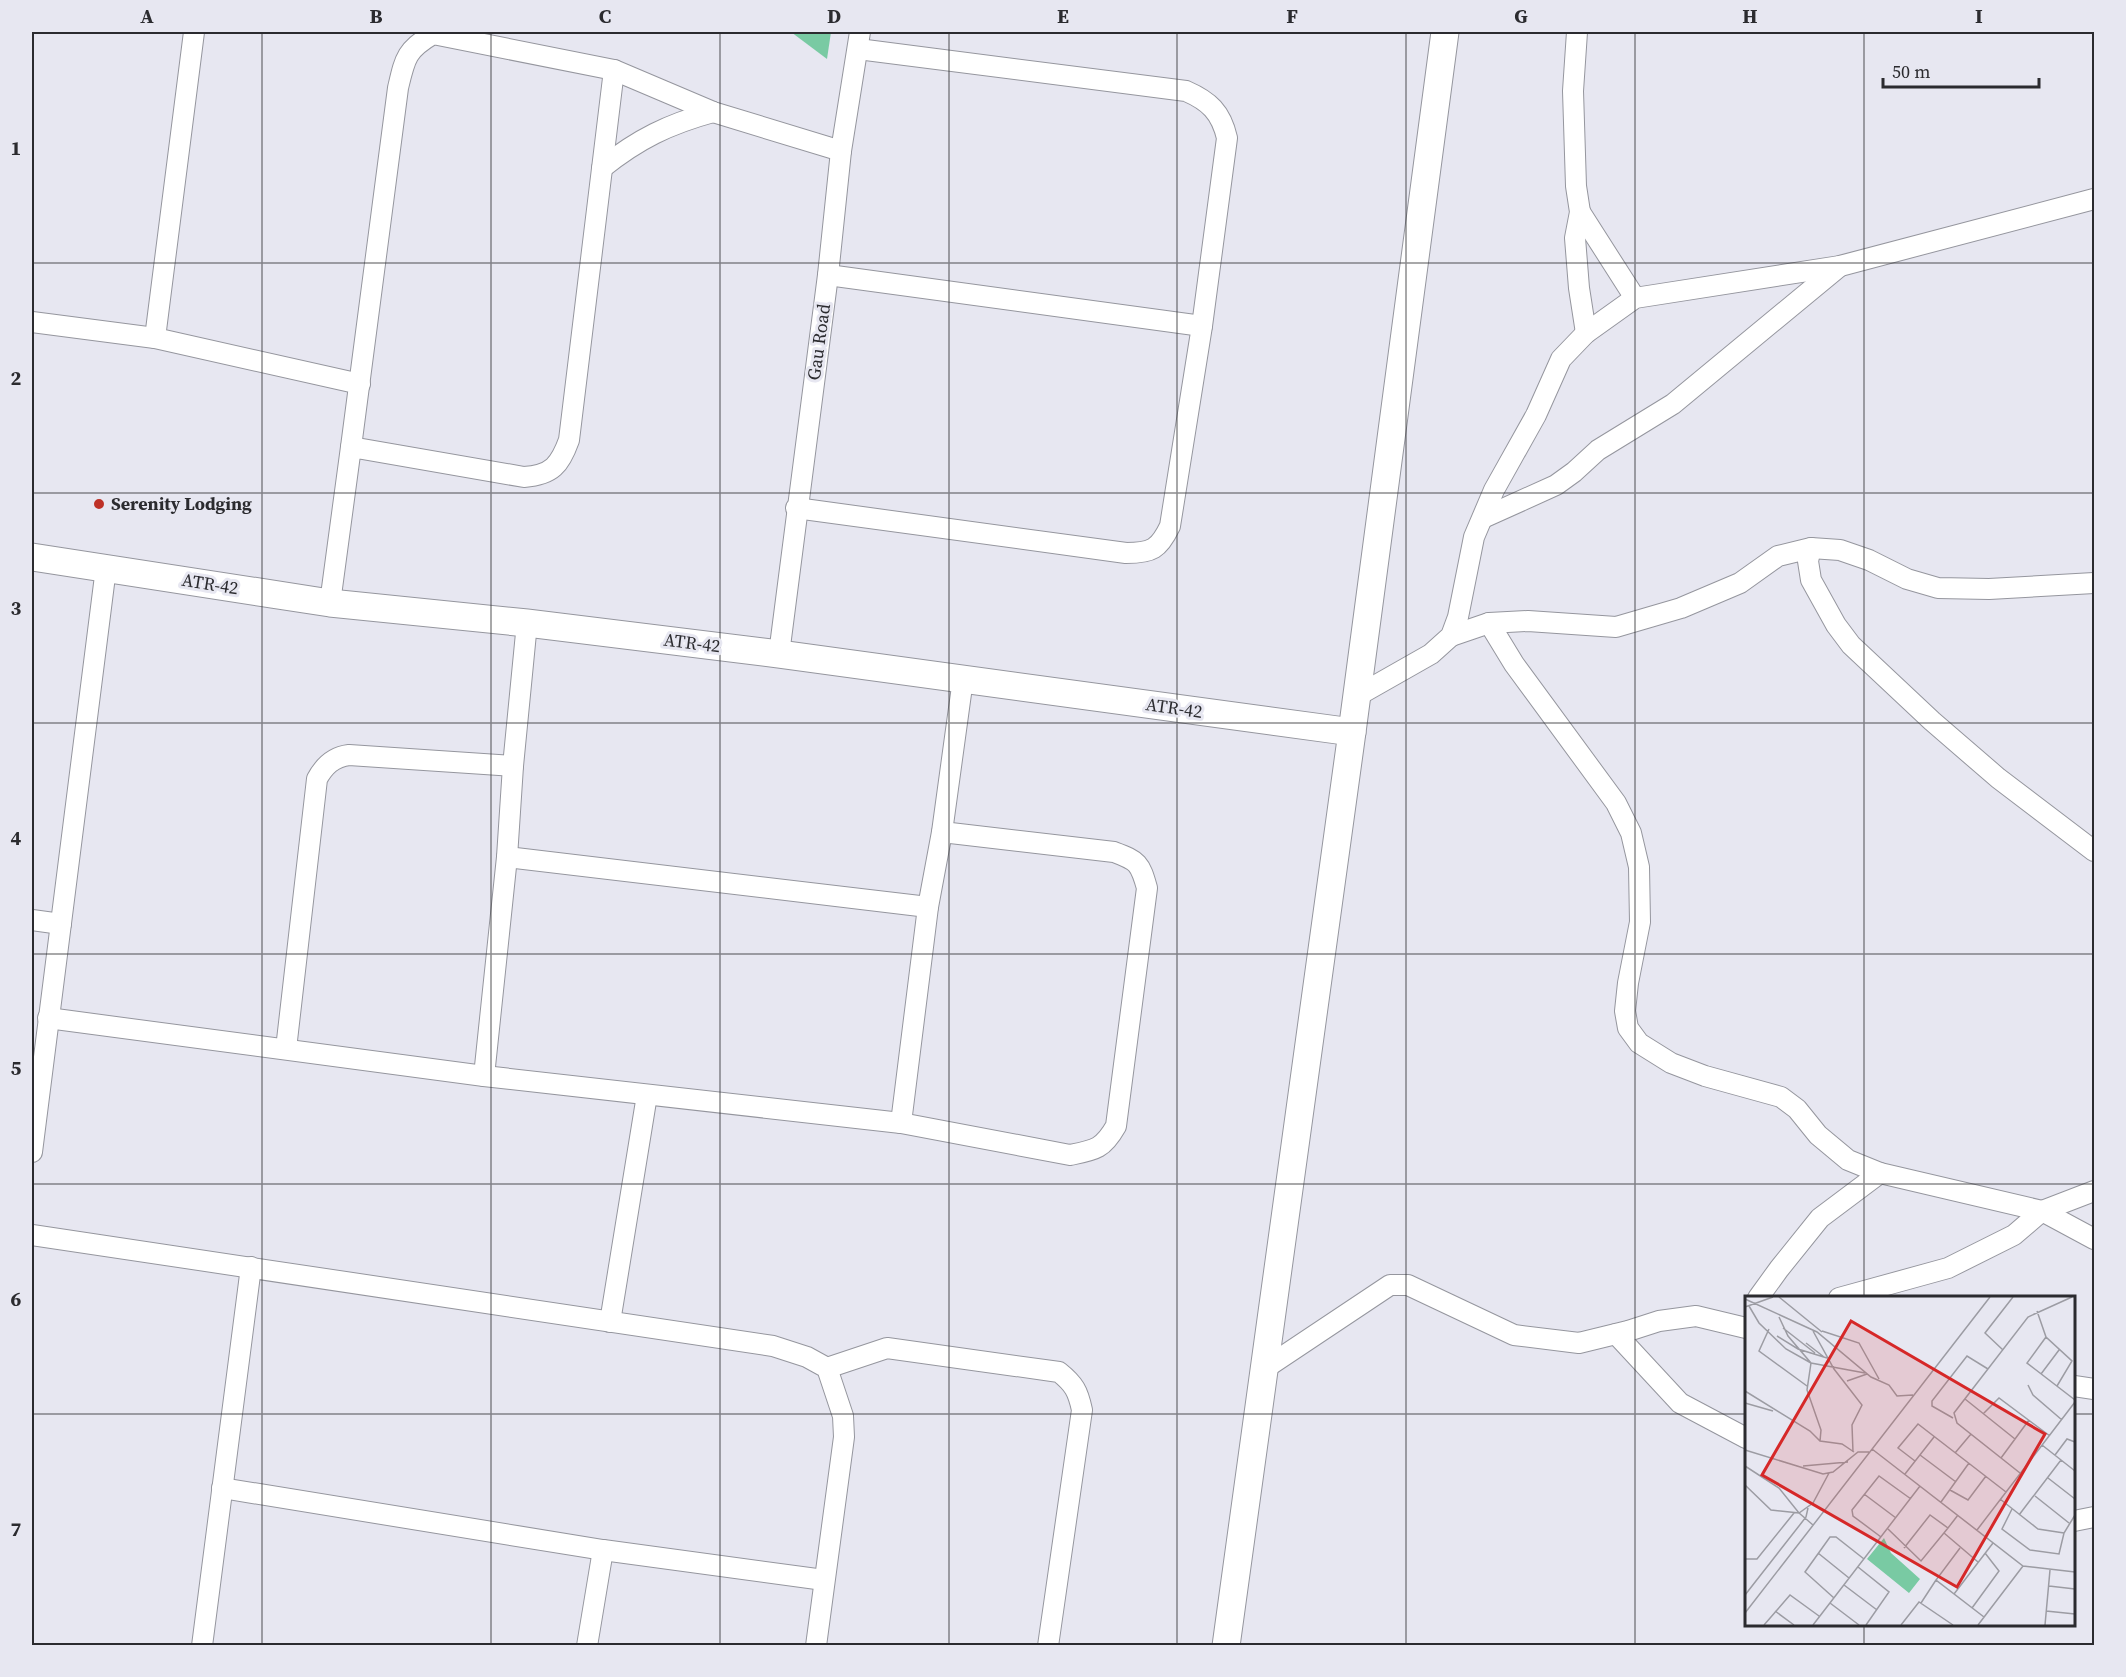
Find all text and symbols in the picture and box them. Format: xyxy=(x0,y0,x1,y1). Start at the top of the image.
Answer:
text: A xyxy=(140,2,154,30)
text: B xyxy=(369,2,383,30)
text: C xyxy=(599,2,611,30)
text: D xyxy=(827,2,841,30)
text: E xyxy=(1057,2,1069,30)
text: F xyxy=(1286,2,1298,30)
text: G xyxy=(1514,2,1528,30)
text: H xyxy=(1742,2,1758,30)
text: I xyxy=(1975,2,1983,30)
scale bar xyxy=(1883,51,2039,89)
text: 50 m xyxy=(1892,59,1930,84)
text: 1 xyxy=(11,134,21,162)
street label: Gau Road xyxy=(801,302,836,382)
text: 2 xyxy=(11,364,22,392)
place label: Serenity Lodging xyxy=(111,491,252,516)
marker: Serenity Lodging xyxy=(92,497,106,511)
street label: ATR-42 xyxy=(180,567,240,600)
text: 3 xyxy=(11,594,22,622)
street label: ATR-42 xyxy=(662,627,722,658)
street label: ATR-42 xyxy=(1144,691,1204,724)
text: 4 xyxy=(11,824,22,852)
text: 5 xyxy=(11,1054,22,1082)
text: 6 xyxy=(11,1285,22,1313)
inset map xyxy=(1745,1296,2075,1626)
text: 7 xyxy=(11,1515,22,1543)

